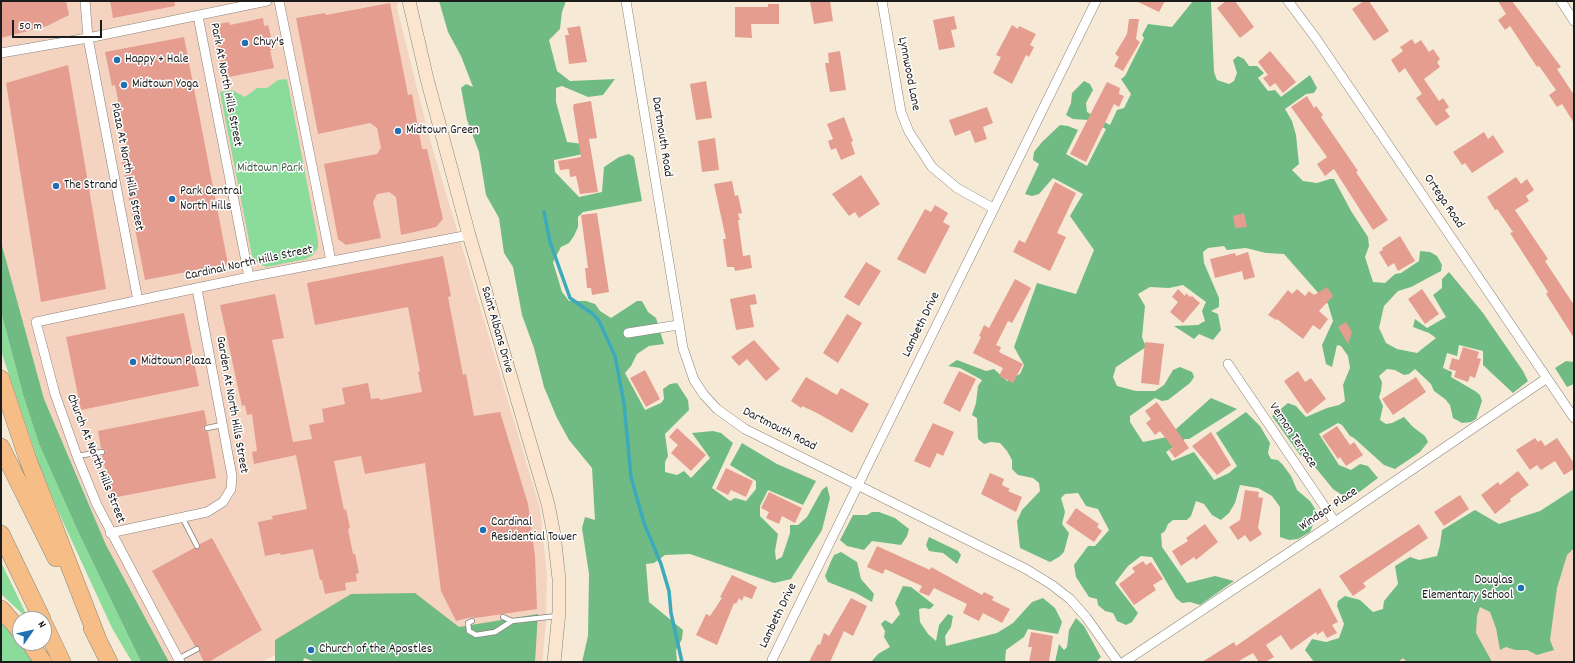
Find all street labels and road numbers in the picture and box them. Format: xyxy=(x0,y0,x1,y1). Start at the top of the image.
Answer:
street label: Park At North Hills Street xyxy=(205,22,245,148)
street label: Lynnwood Lane xyxy=(893,36,923,112)
street label: Dartmouth Road xyxy=(647,96,675,178)
street label: Plaza At North Hills Street xyxy=(106,102,146,232)
street label: Ortega Road xyxy=(1419,172,1467,232)
street label: Cardinal North Hills Street xyxy=(184,243,314,285)
street label: Saint Albans Drive xyxy=(476,285,516,375)
street label: Lambeth Drive xyxy=(900,290,944,360)
street label: Garden At North Hills Street xyxy=(211,335,251,475)
street label: Church At North Hills Street xyxy=(62,392,128,526)
street label: Vernon Terrace xyxy=(1265,400,1319,472)
street label: Dartmouth Road xyxy=(739,405,819,455)
street label: Windsor Place xyxy=(1297,485,1361,535)
street label: Lambeth Drive xyxy=(757,581,801,651)

